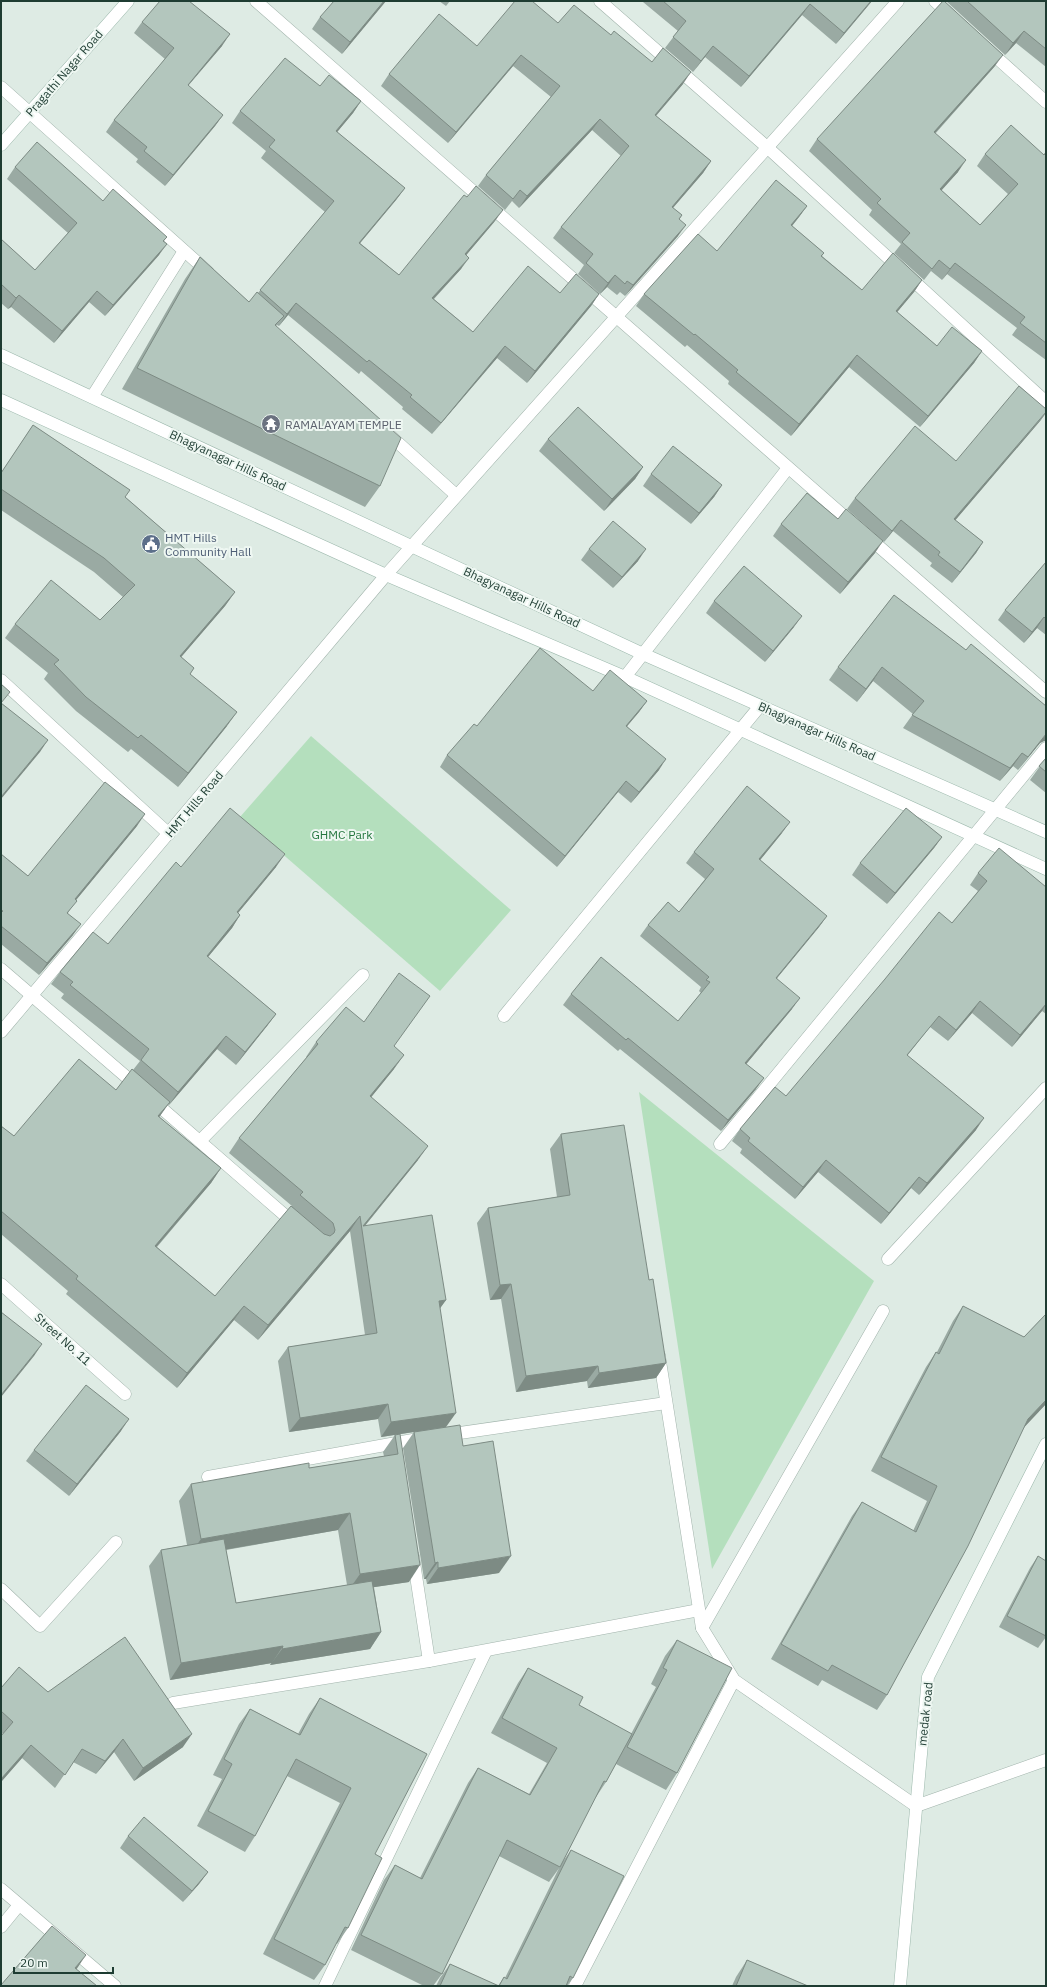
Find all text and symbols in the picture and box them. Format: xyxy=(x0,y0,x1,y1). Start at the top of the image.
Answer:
street label: Pragathi Nagar Road xyxy=(22,27,106,119)
temple icon: RAMALAYAM TEMPLE xyxy=(260,413,282,435)
place label: RAMALAYAM TEMPLE xyxy=(285,417,402,432)
street label: Bhagyanagar Hills Road xyxy=(167,426,289,494)
place label: HMT Hills Community Hall xyxy=(165,530,251,559)
public building icon: HMT Hills Community Hall xyxy=(140,533,162,555)
street label: Bhagyanagar Hills Road xyxy=(461,563,583,631)
street label: Bhagyanagar Hills Road xyxy=(756,698,878,764)
street label: HMT Hills Road xyxy=(162,768,226,840)
park label: GHMC Park xyxy=(311,827,373,842)
street label: Street No. 11 xyxy=(32,1310,94,1368)
street label: medak road xyxy=(914,1681,936,1747)
scale bar xyxy=(14,1949,113,1975)
text: 20 m xyxy=(20,1955,48,1970)

